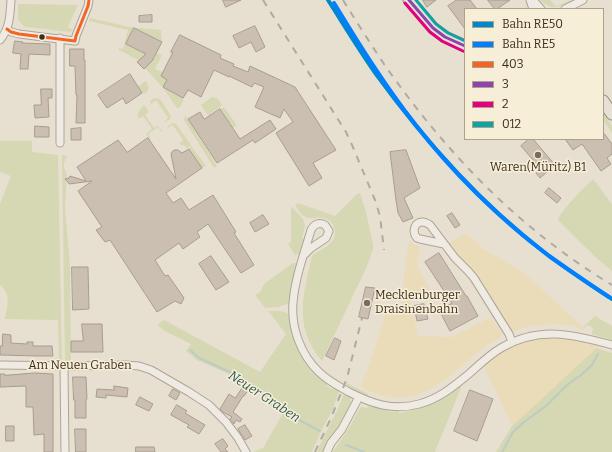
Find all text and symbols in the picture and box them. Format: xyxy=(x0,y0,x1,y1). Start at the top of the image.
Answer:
legend xyxy=(464,8,604,140)
text: Bahn RE50 xyxy=(502,17,563,31)
unlabelled marker xyxy=(37,32,47,42)
text: Bahn RE5 xyxy=(502,37,555,51)
text: 403 xyxy=(502,57,524,71)
text: 3 xyxy=(502,77,509,91)
text: 2 xyxy=(502,97,509,111)
text: 012 xyxy=(502,117,521,131)
marker: Waren(Müritz) B1 xyxy=(533,150,543,160)
place label: Waren(Müritz) B1 xyxy=(490,161,586,175)
place label: Mecklenburger Draisinenbahn xyxy=(375,289,460,317)
marker: Mecklenburger Draisinenbahn xyxy=(362,298,372,308)
street label: Am Neuen Graben xyxy=(28,359,132,373)
water label: Neuer Graben xyxy=(225,368,303,426)

